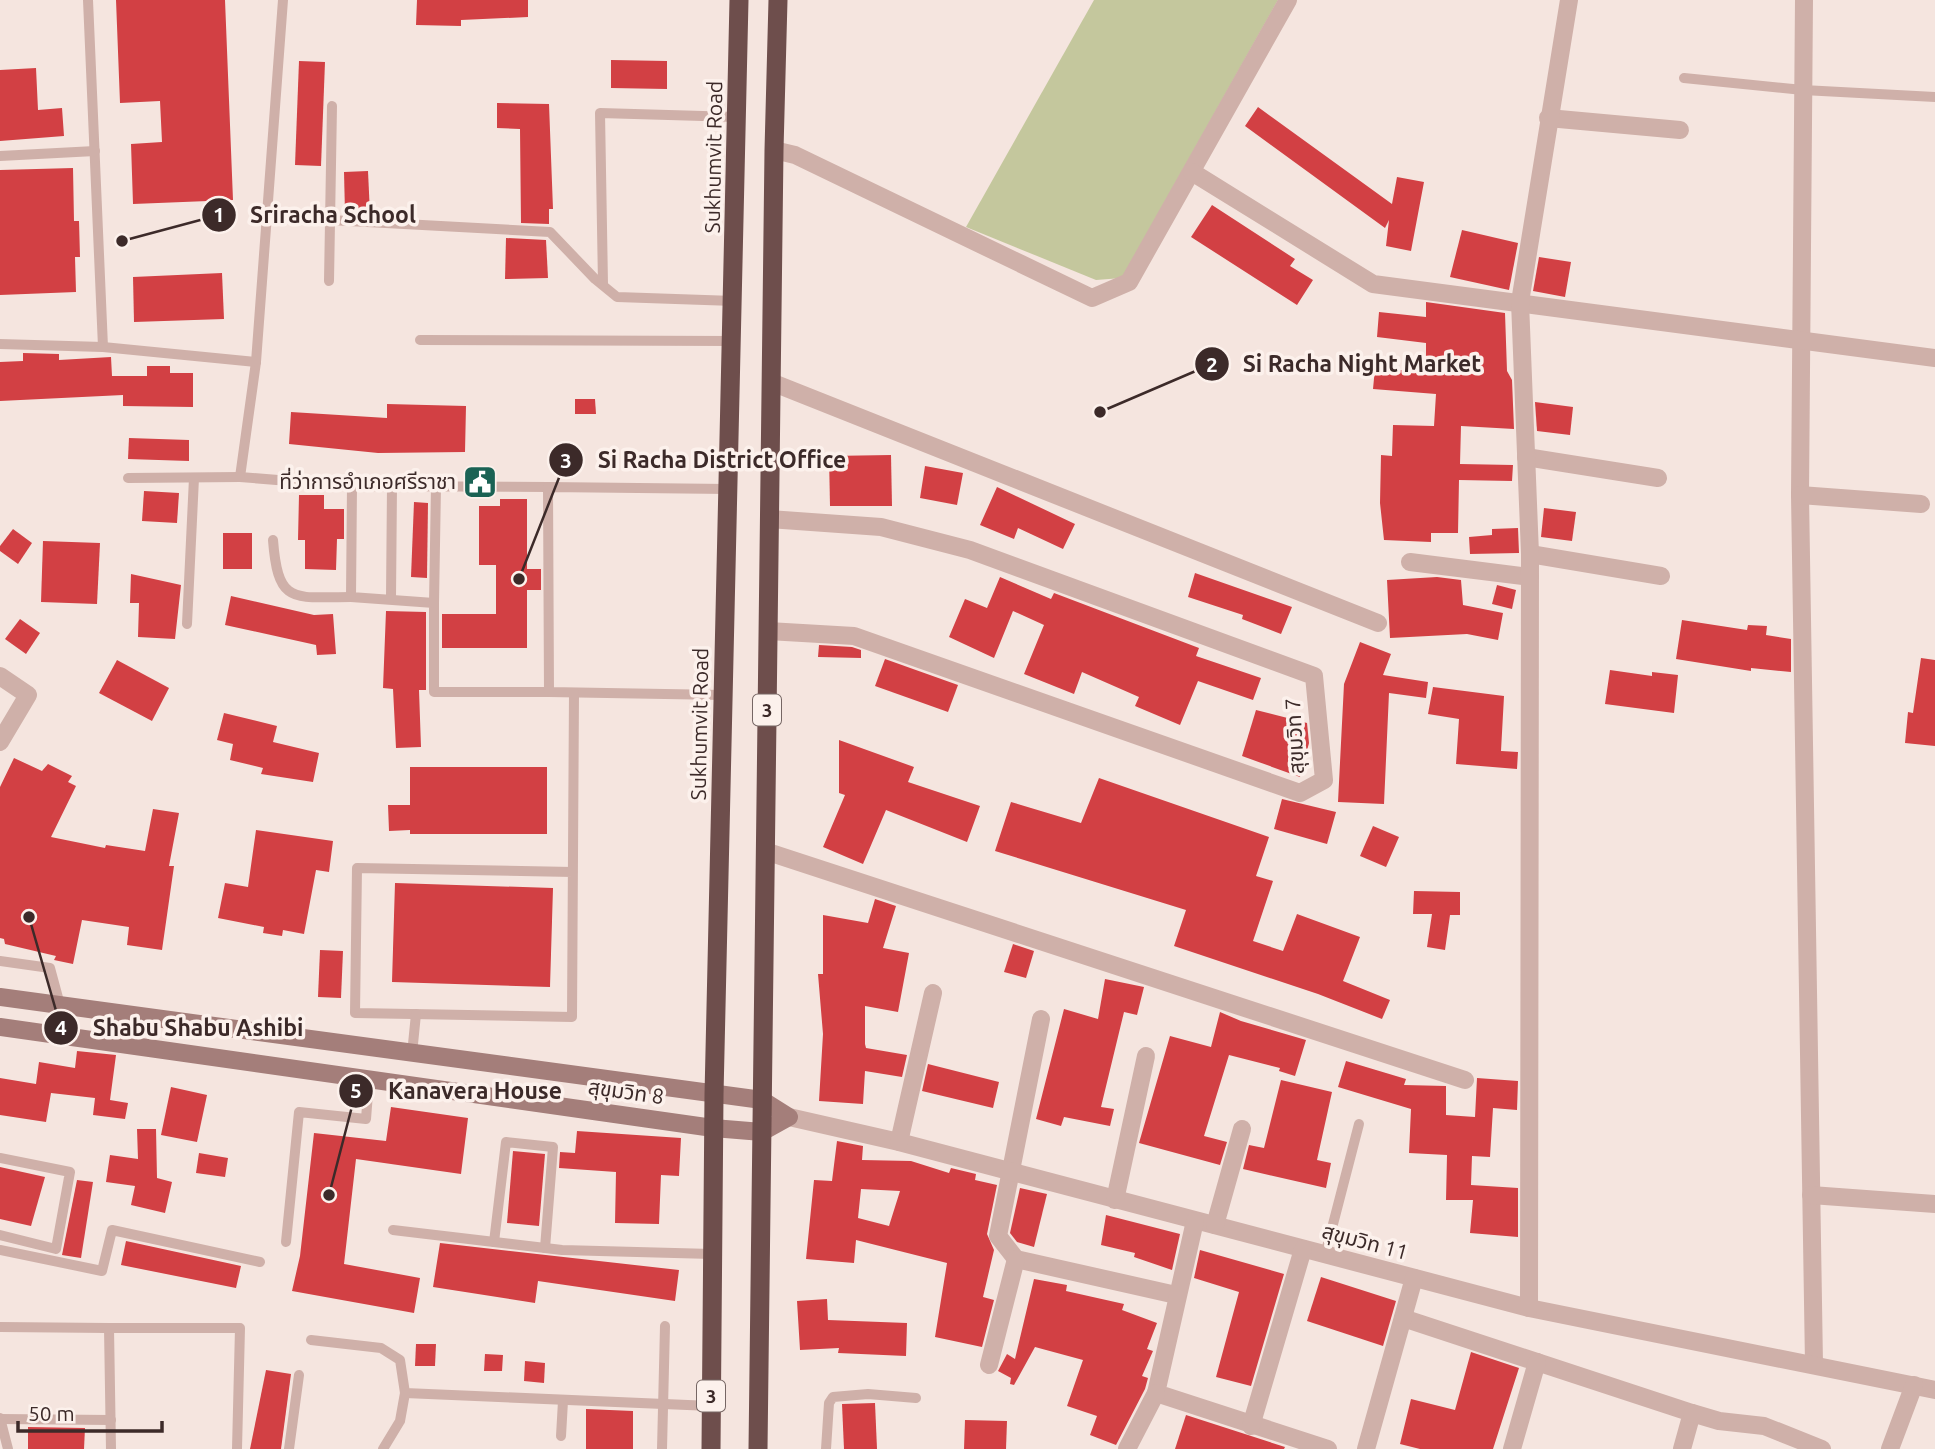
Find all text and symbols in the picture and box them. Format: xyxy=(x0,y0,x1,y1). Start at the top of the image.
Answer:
street label: Sukhumvit Road xyxy=(700,81,726,233)
callout: Sriracha School xyxy=(201,193,430,237)
text: 1 xyxy=(213,202,225,226)
text: Sriracha School xyxy=(250,202,416,227)
callout: Si Racha Night Market xyxy=(1194,342,1495,386)
text: Si Racha Night Market xyxy=(1243,351,1481,376)
text: 2 xyxy=(1206,352,1218,376)
callout: Si Racha District Office xyxy=(548,438,860,482)
text: Si Racha District Office xyxy=(598,447,846,472)
text: 3 xyxy=(560,448,572,472)
public building icon: ที่ว่าการอำเภอศรีราชา xyxy=(461,463,499,501)
place label: ที่ว่าการอำเภอศรีราชา xyxy=(279,467,456,493)
street label: Sukhumvit Road xyxy=(686,648,712,800)
road number: 3 xyxy=(753,694,781,726)
street label: สุขุมวิท 7 xyxy=(1280,697,1310,775)
callout: Shabu Shabu Ashibi xyxy=(44,1006,317,1050)
text: 4 xyxy=(55,1015,67,1039)
text: Shabu Shabu Ashibi xyxy=(93,1015,303,1040)
callout: Kanavera House xyxy=(339,1069,576,1113)
street label: สุขุมวิท 8 xyxy=(586,1074,666,1110)
text: 5 xyxy=(350,1078,362,1102)
text: Kanavera House xyxy=(388,1078,562,1103)
street label: สุขุมวิท 11 xyxy=(1319,1218,1411,1266)
road number: 3 xyxy=(697,1380,725,1412)
scale bar xyxy=(18,1390,161,1434)
text: 50 m xyxy=(28,1401,75,1425)

